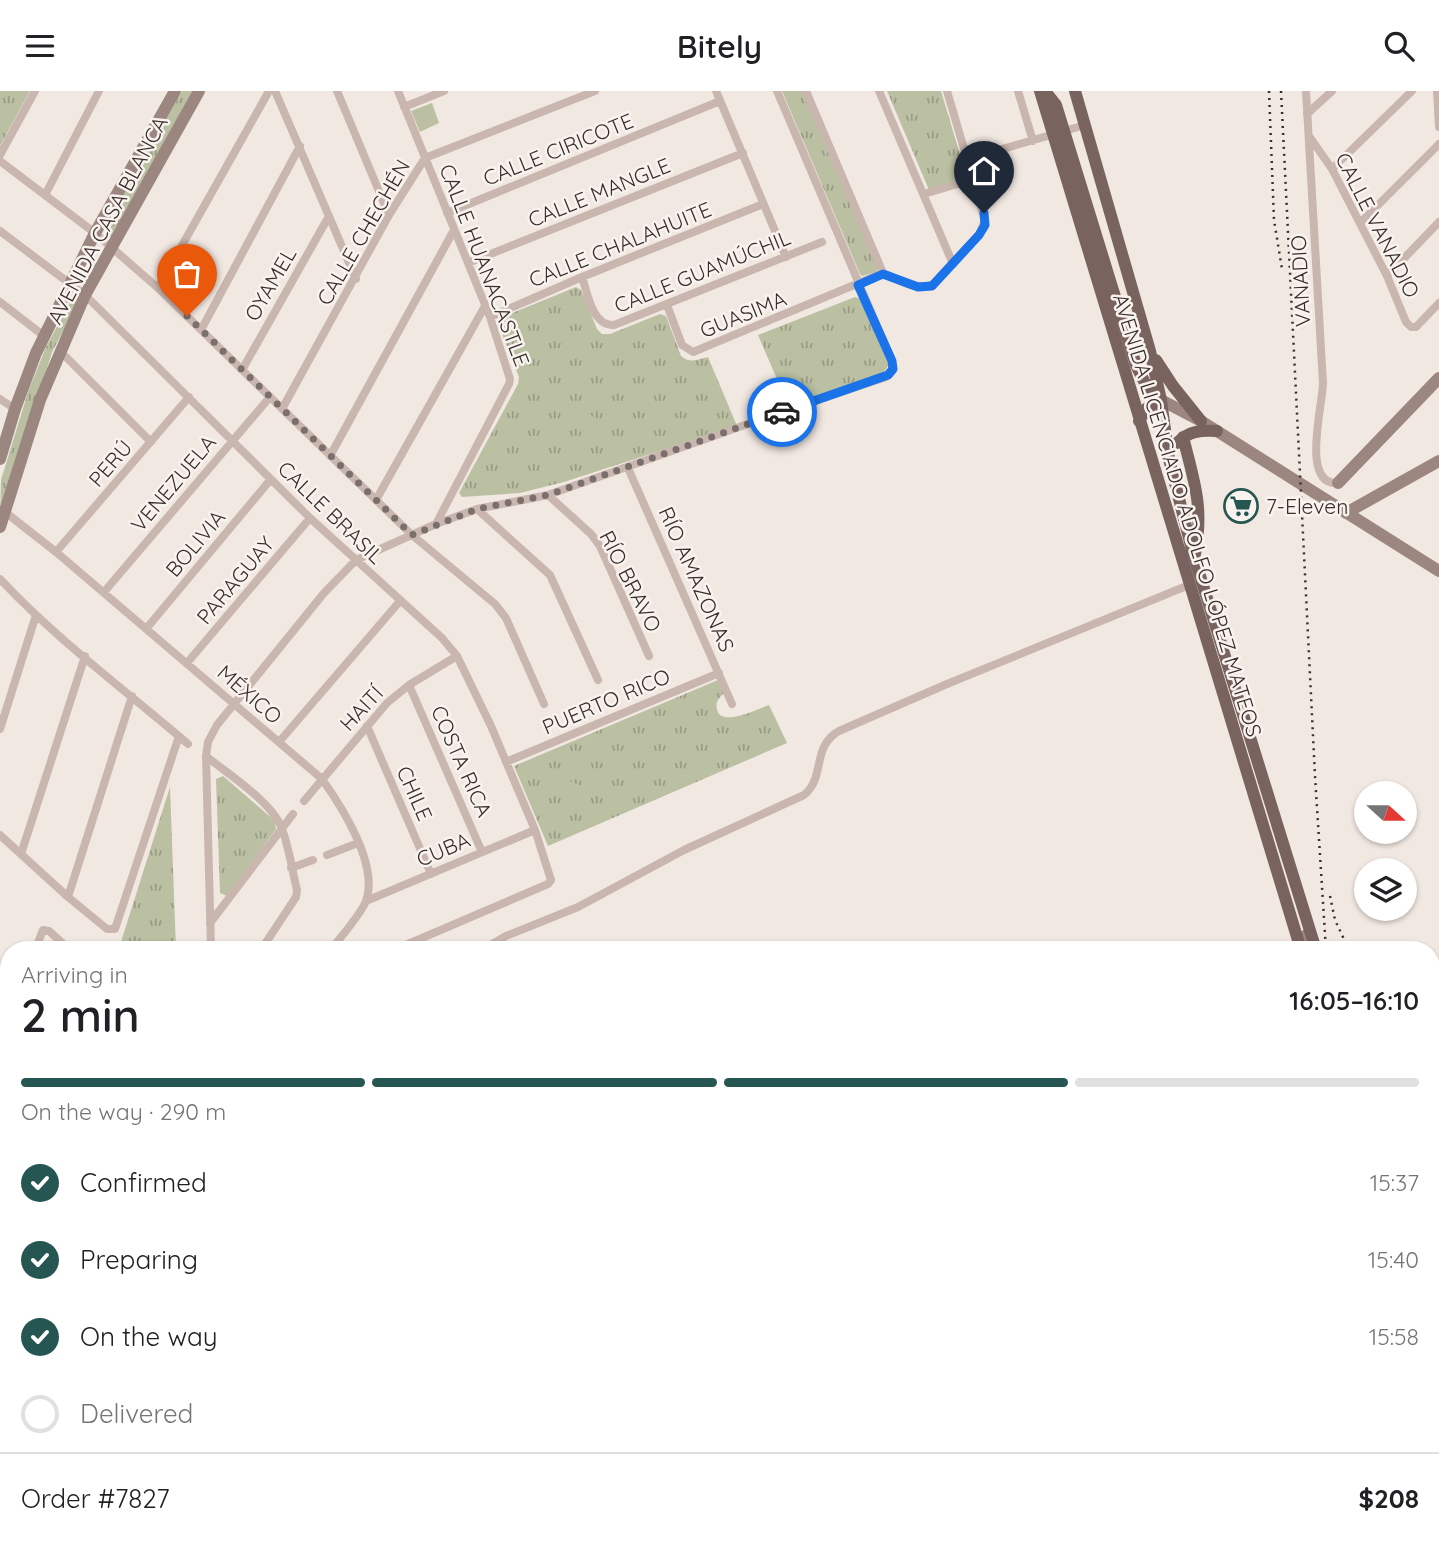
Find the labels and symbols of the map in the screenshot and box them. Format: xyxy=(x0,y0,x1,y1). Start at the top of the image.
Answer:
street label: CALLE CIRICOTE xyxy=(479,107,637,191)
street label: AVENIDA CASA BLANCA xyxy=(41,112,173,328)
pin xyxy=(954,141,1014,213)
street label: CALLE VANADIO xyxy=(1330,148,1426,302)
street label: CALLE MANGLE xyxy=(524,152,674,232)
street label: CALLE CHECHÉN xyxy=(311,154,415,310)
street label: CALLE HUANACASTLE xyxy=(434,160,536,370)
street label: CALLE CHALAHUITE xyxy=(525,196,715,292)
street label: CALLE GUAMÚCHIL xyxy=(610,224,794,318)
street label: VANADIO xyxy=(1285,234,1315,328)
street label: OYAMEL xyxy=(239,243,301,325)
pin xyxy=(157,244,217,316)
street label: GUASIMA xyxy=(696,285,790,343)
street label: AVENIDA LICENCIADO ADOLFO LÓPEZ MATEOS xyxy=(1108,290,1268,740)
courier xyxy=(747,377,817,447)
street label: VENEZUELA xyxy=(125,429,221,537)
street label: PERÚ xyxy=(83,434,137,492)
street label: CALLE BRASIL xyxy=(273,455,389,569)
supermarket icon: 7-Eleven xyxy=(1222,487,1260,525)
place label: 7-Eleven xyxy=(1266,493,1348,519)
street label: RÍO AMAZONAS xyxy=(653,503,741,655)
street label: BOLIVIA xyxy=(160,504,230,582)
street label: RÍO BRAVO xyxy=(594,526,668,636)
street label: PARAGUAY xyxy=(191,531,279,629)
street label: MÉXICO xyxy=(212,659,288,729)
street label: PUERTO RICO xyxy=(538,662,674,740)
street label: HAITÍ xyxy=(334,680,389,736)
street label: COSTA RICA xyxy=(426,701,498,821)
street label: CHILE xyxy=(391,762,439,824)
north arrow xyxy=(1354,781,1418,843)
street label: CUBA xyxy=(412,826,474,872)

